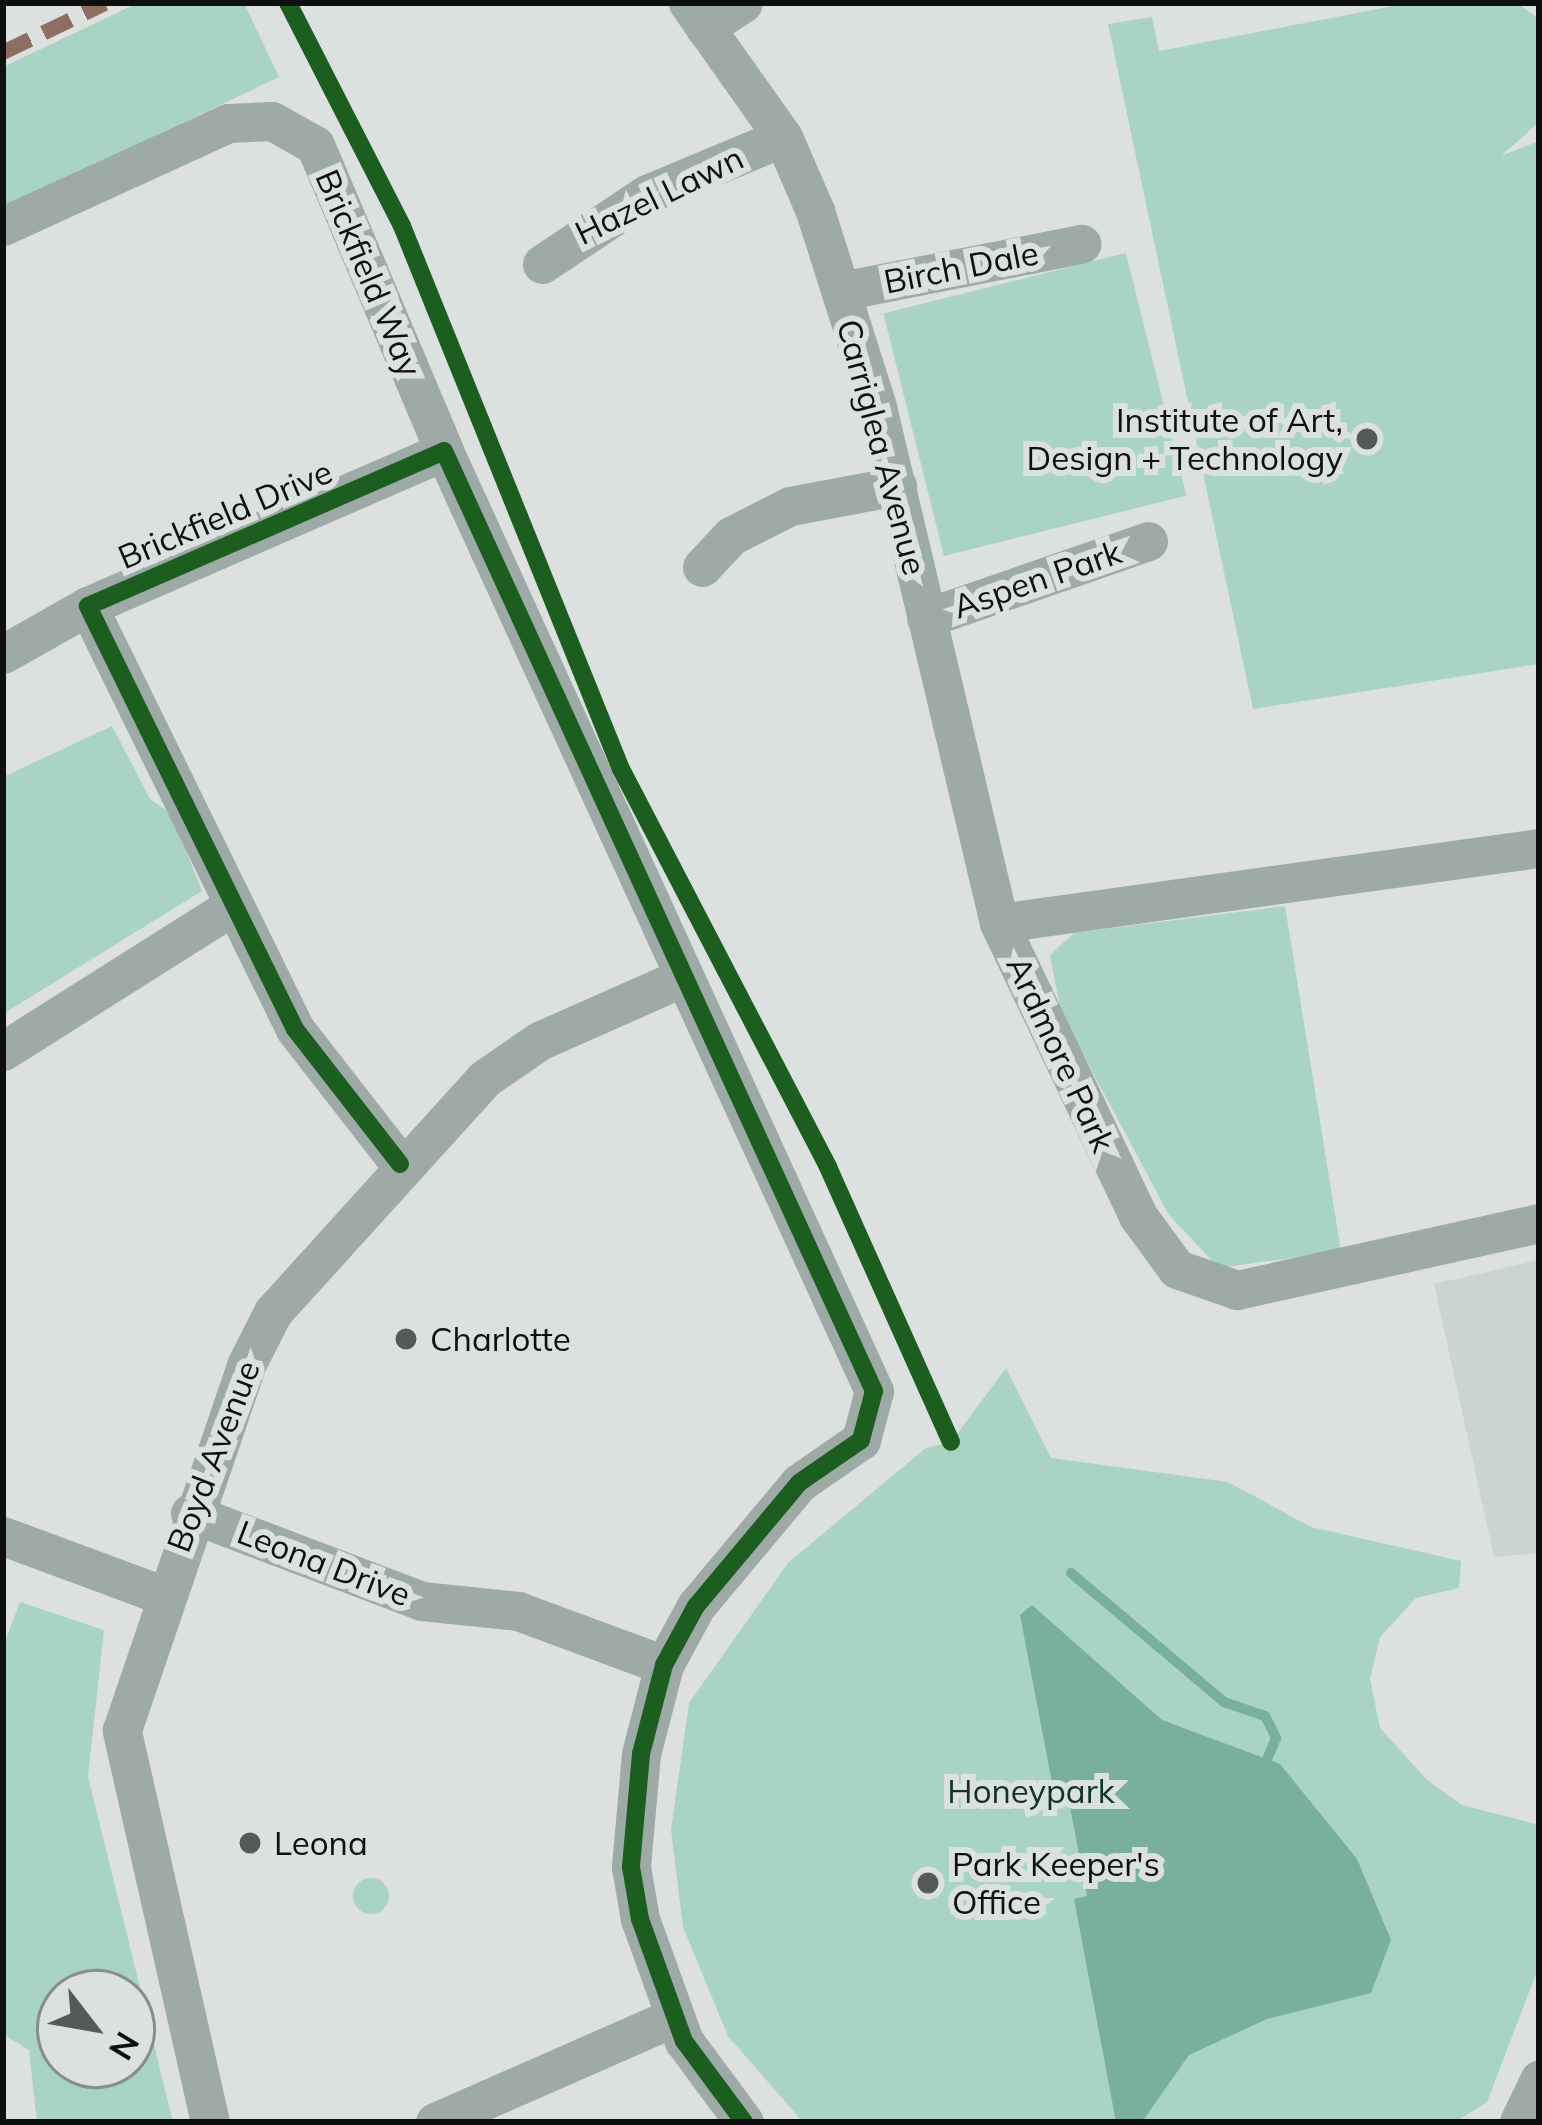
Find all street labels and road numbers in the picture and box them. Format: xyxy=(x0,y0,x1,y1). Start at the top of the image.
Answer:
street label: Hazel Lawn xyxy=(569,137,749,253)
street label: Brickfield Way xyxy=(308,164,430,382)
street label: Birch Dale xyxy=(880,233,1042,301)
street label: Carriglea Avenue xyxy=(829,315,935,579)
street label: Brickfield Drive xyxy=(112,451,338,577)
street label: Aspen Park xyxy=(948,532,1126,626)
street label: Ardmore Park xyxy=(998,950,1124,1158)
street label: Boyd Avenue xyxy=(158,1355,268,1557)
street label: Leona Drive xyxy=(232,1512,416,1614)

